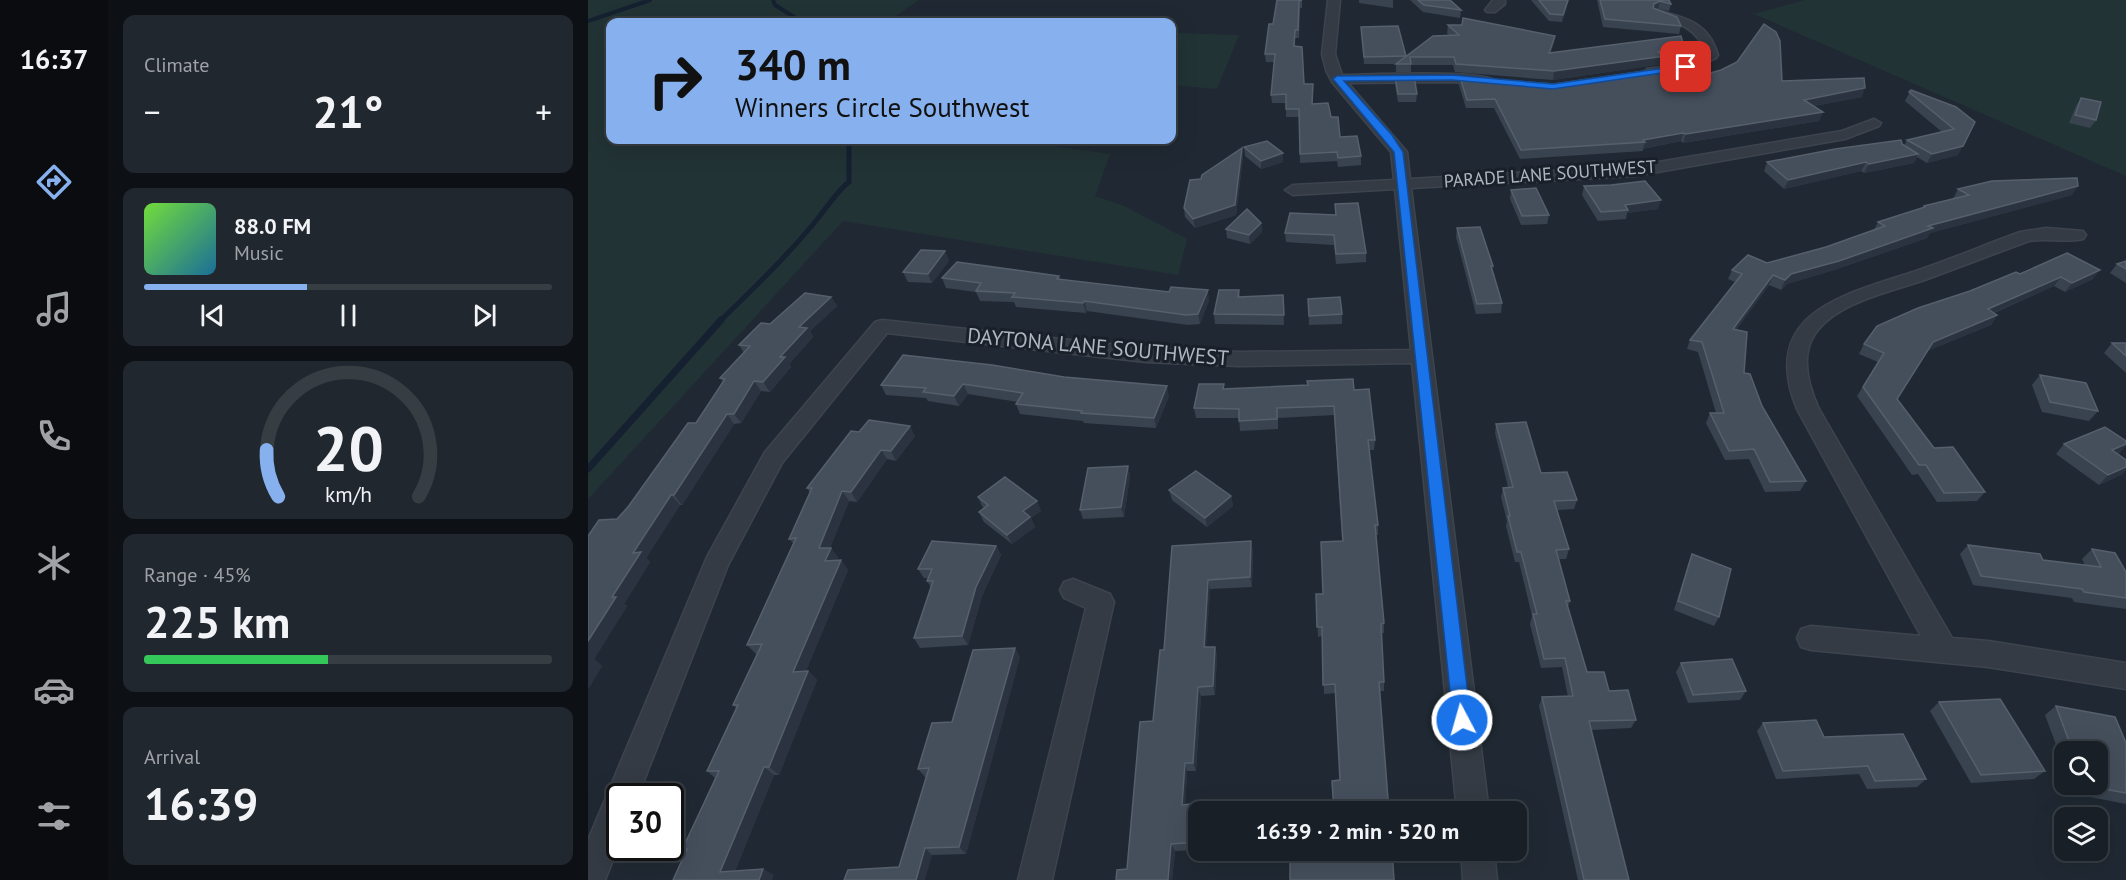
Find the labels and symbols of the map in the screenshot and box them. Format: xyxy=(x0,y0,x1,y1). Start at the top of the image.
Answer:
pin xyxy=(1660,41,1711,92)
street label: PARADE LANE SOUTHWEST xyxy=(1443,155,1657,192)
street label: DAYTONA LANE SOUTHWEST xyxy=(966,322,1230,371)
position arrow xyxy=(1430,688,1494,752)
speed limit sign: 30 xyxy=(606,783,684,861)

